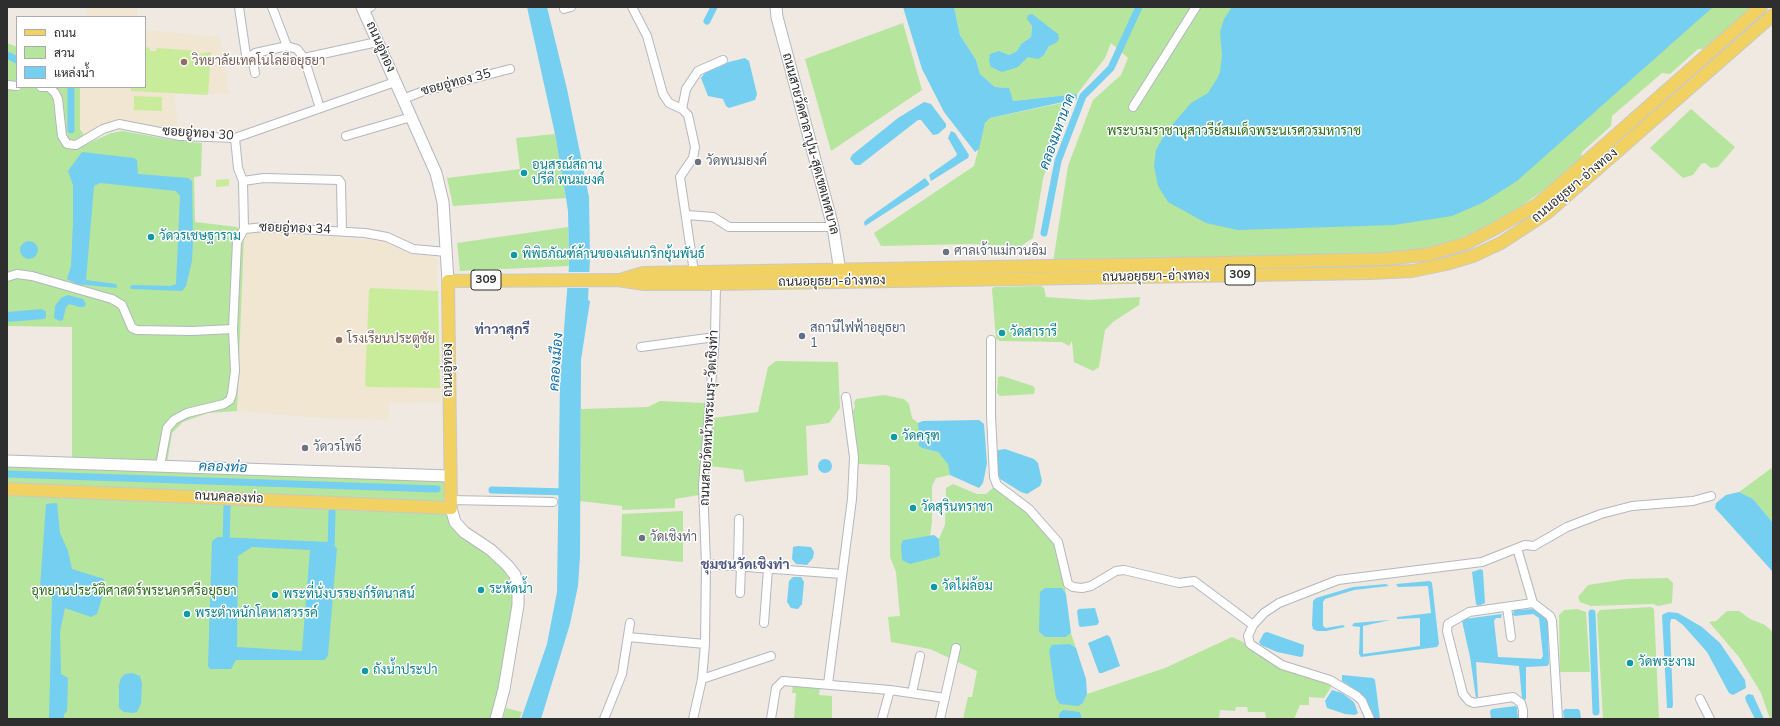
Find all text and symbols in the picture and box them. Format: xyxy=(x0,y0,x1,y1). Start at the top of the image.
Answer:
legend xyxy=(16,16,146,88)
street label: ถนนอู่ทอง xyxy=(362,19,398,75)
text: ถนน xyxy=(54,25,76,41)
text: สวน xyxy=(54,45,75,61)
street label: ถนนสายวัดศาลาปูน-สุดเขตเทศบาล xyxy=(778,51,842,237)
place label: วิทยาลัยเทคโนโลยีอยุธยา xyxy=(192,54,325,70)
marker: วิทยาลัยเทคโนโลยีอยุธยา xyxy=(179,57,189,67)
text: แหล่งน้ำ xyxy=(54,65,94,81)
street label: ซอยอู่ทอง 35 xyxy=(419,66,493,100)
water label: คลองมหานาค xyxy=(1036,92,1080,172)
street label: ซอยอู่ทอง 30 xyxy=(162,124,234,144)
park label: พระบรมราชานุสาวรีย์สมเด็จพระนเรศวรมหาราช xyxy=(1107,124,1361,140)
street label: ถนนอยุธยา-อ่างทอง xyxy=(1529,146,1621,226)
place label: วัดพนมยงค์ xyxy=(706,154,767,170)
marker: วัดพนมยงค์ xyxy=(693,157,703,167)
place label: อนุสรณ์สถาน ปรีดี พนมยงค์ xyxy=(532,158,605,189)
marker: อนุสรณ์สถาน ปรีดี พนมยงค์ xyxy=(519,168,529,178)
street label: ซอยอู่ทอง 34 xyxy=(259,220,331,238)
place label: วัดวรเชษฐาราม xyxy=(159,229,241,245)
marker: วัดวรเชษฐาราม xyxy=(146,232,156,242)
place label: ศาลเจ้าแม่กวนอิม xyxy=(954,244,1047,260)
place label: พิพิธภัณฑ์ล้านของเล่นเกริกยุ้นพันธ์ xyxy=(522,247,705,263)
marker: ศาลเจ้าแม่กวนอิม xyxy=(941,247,951,257)
marker: พิพิธภัณฑ์ล้านของเล่นเกริกยุ้นพันธ์ xyxy=(509,250,519,260)
road number: 309 xyxy=(1225,265,1255,285)
street label: ถนนอยุธยา-อ่างทอง xyxy=(1102,268,1210,286)
road number: 309 xyxy=(471,270,501,290)
street label: ถนนอยุธยา-อ่างทอง xyxy=(778,273,886,291)
place label: สถานีไฟฟ้าอยุธยา 1 xyxy=(810,321,906,352)
district label: ท่าวาสุกรี xyxy=(475,323,529,339)
place label: วัดสารารี xyxy=(1010,325,1057,341)
marker: วัดสารารี xyxy=(997,328,1007,338)
street label: ถนนสายวัดหน้าพระเมรุ-วัดเชิงท่า xyxy=(698,330,722,506)
marker: สถานีไฟฟ้าอยุธยา 1 xyxy=(797,331,807,341)
place label: โรงเรียนประตูชัย xyxy=(347,332,435,348)
water label: คลองเมือง xyxy=(547,332,567,392)
marker: โรงเรียนประตูชัย xyxy=(334,335,344,345)
street label: ถนนอู่ทอง xyxy=(441,343,457,397)
place label: วัดครุฑ xyxy=(902,429,940,445)
marker: วัดครุฑ xyxy=(889,432,899,442)
place label: วัดวรโพธิ์ xyxy=(313,440,362,456)
marker: วัดวรโพธิ์ xyxy=(300,443,310,453)
water label: คลองท่อ xyxy=(198,459,248,477)
street label: ถนนคลองท่อ xyxy=(194,488,264,508)
place label: วัดสุรินทราชา xyxy=(921,500,993,516)
marker: วัดสุรินทราชา xyxy=(908,503,918,513)
place label: วัดเชิงท่า xyxy=(650,530,697,546)
marker: วัดเชิงท่า xyxy=(637,533,647,543)
district label: ชุมชนวัดเชิงท่า xyxy=(700,558,790,574)
place label: วัดไผ่ล้อม xyxy=(942,579,993,595)
place label: ระหัดน้ำ xyxy=(489,582,533,598)
marker: วัดไผ่ล้อม xyxy=(929,582,939,592)
park label: อุทยานประวัติศาสตร์พระนครศรีอยุธยา xyxy=(31,584,237,600)
marker: ระหัดน้ำ xyxy=(476,585,486,595)
place label: พระที่นั่งบรรยงก์รัตนาสน์ xyxy=(283,587,415,603)
marker: พระที่นั่งบรรยงก์รัตนาสน์ xyxy=(270,590,280,600)
place label: พระตำหนักโคหาสวรรค์ xyxy=(195,606,318,622)
marker: พระตำหนักโคหาสวรรค์ xyxy=(182,609,192,619)
place label: วัดพระงาม xyxy=(1638,655,1695,671)
marker: วัดพระงาม xyxy=(1625,658,1635,668)
place label: ถังน้ำประปา xyxy=(373,663,438,679)
marker: ถังน้ำประปา xyxy=(360,666,370,676)

